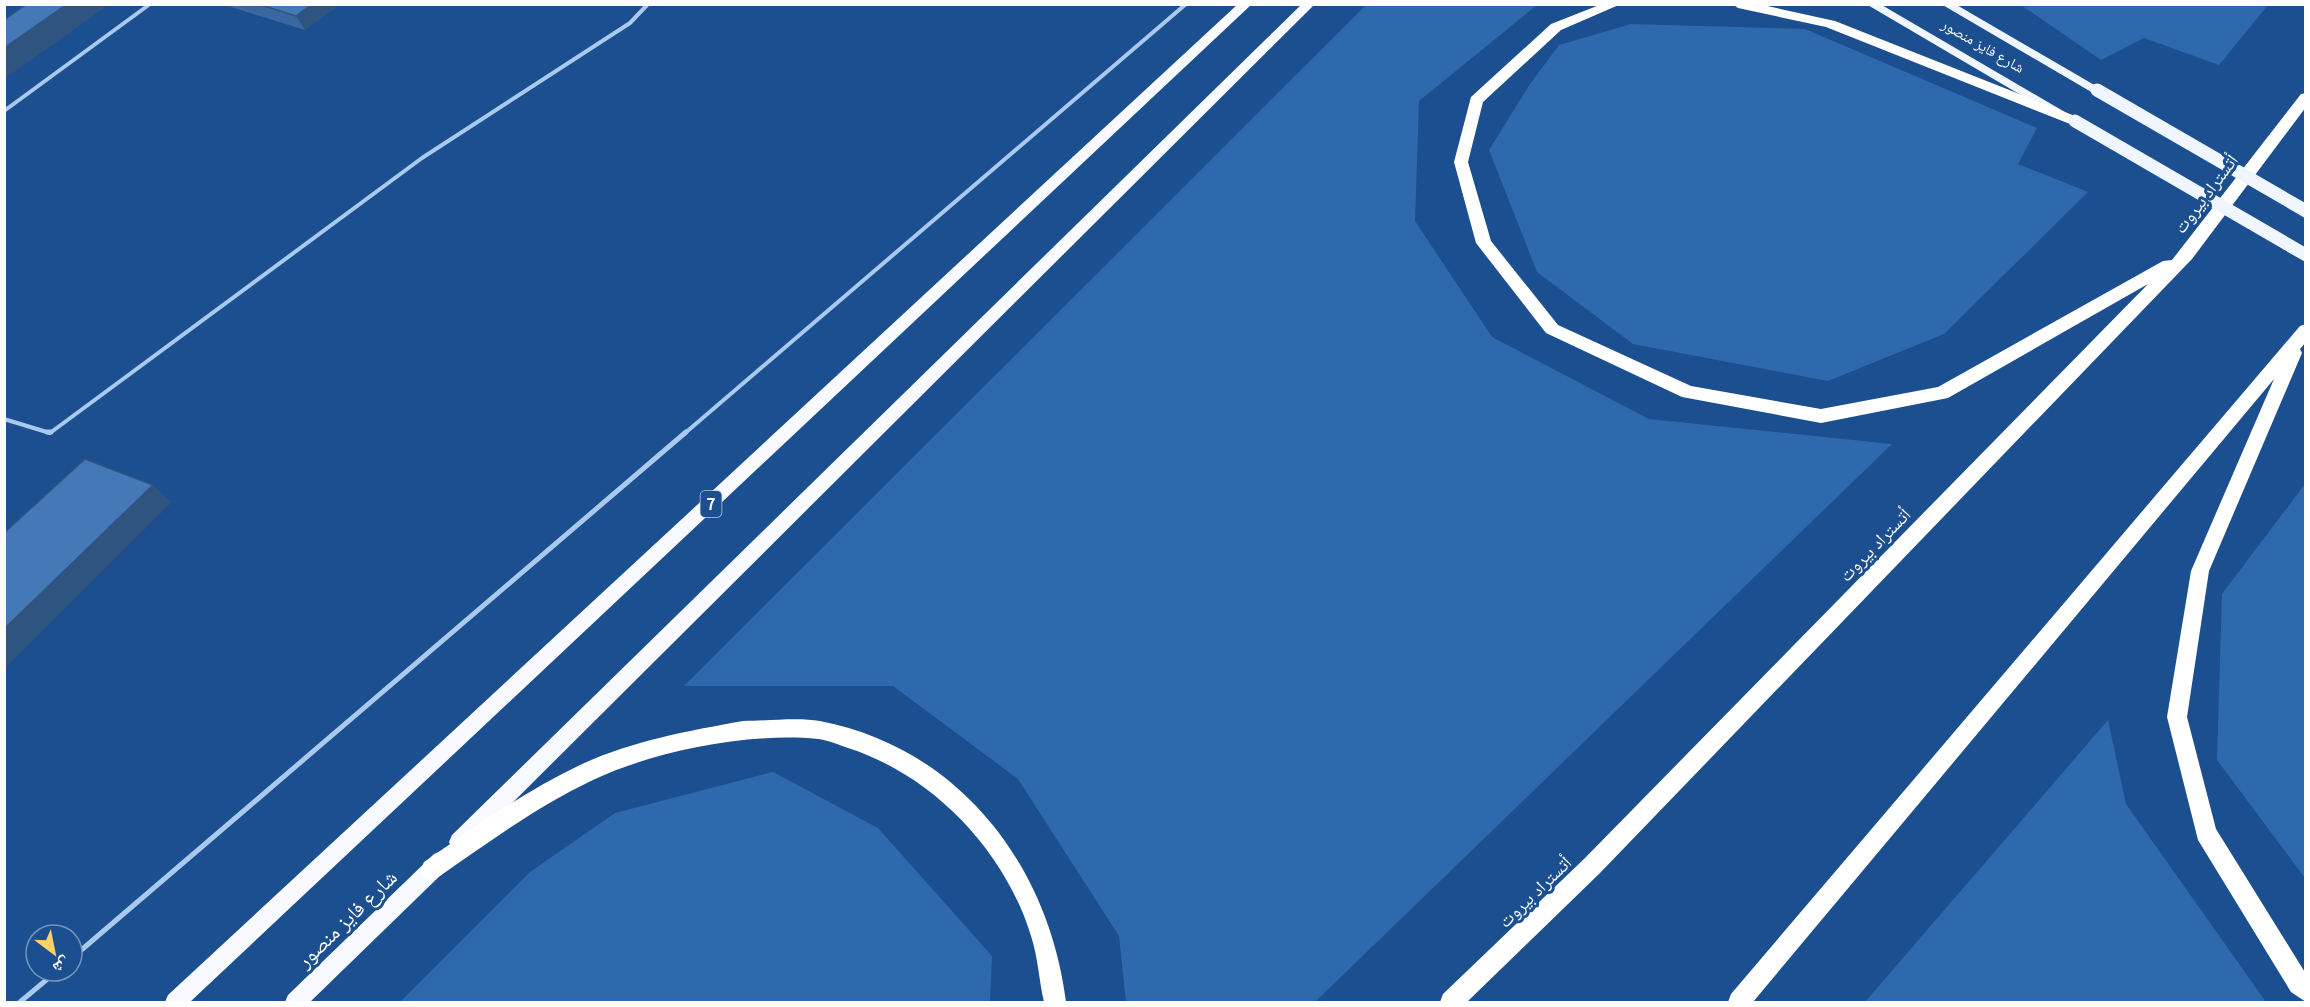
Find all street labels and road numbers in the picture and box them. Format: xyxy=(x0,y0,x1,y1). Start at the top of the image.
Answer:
street label: شارع فايز منصور xyxy=(1937,15,2027,79)
street label: أتستراد بيروت xyxy=(2169,150,2244,239)
road number: 7 xyxy=(700,491,722,517)
street label: أتستراد بيروت xyxy=(1835,504,1917,588)
street label: أتستراد بيروت xyxy=(1494,852,1578,934)
street label: شارع فايز منصور xyxy=(291,865,404,975)

